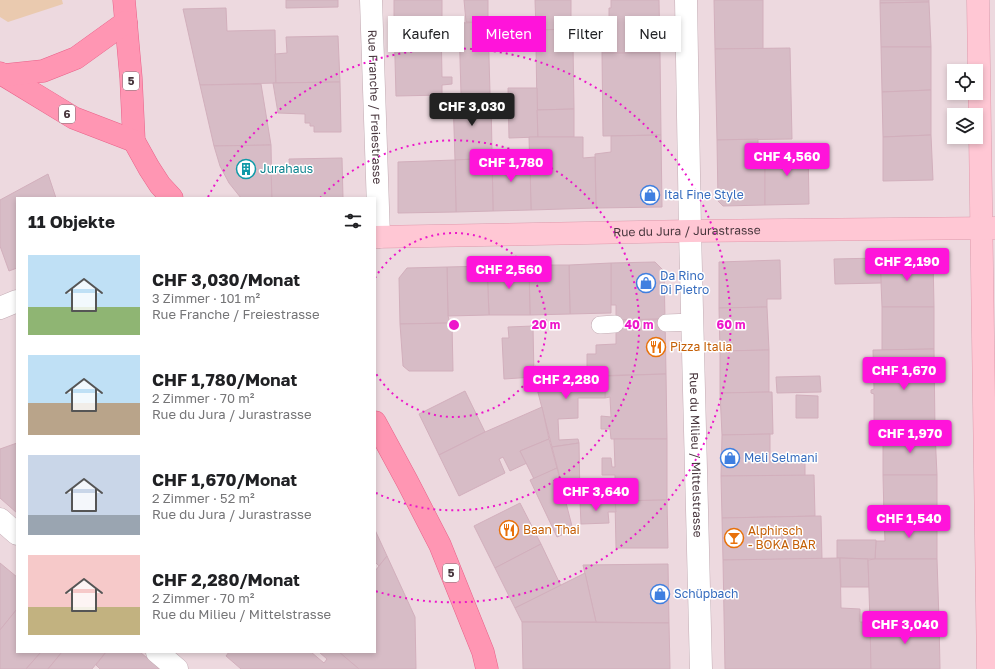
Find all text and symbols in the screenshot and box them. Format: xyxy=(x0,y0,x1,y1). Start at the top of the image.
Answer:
chip: Kaufen xyxy=(388,16,464,52)
chip: Mieten xyxy=(472,16,546,52)
chip: Filter xyxy=(554,16,617,52)
chip: Neu xyxy=(625,16,681,52)
street label: Rue Franche / Freiestrasse xyxy=(365,29,385,185)
map controls xyxy=(947,64,983,144)
button: locate xyxy=(947,64,983,100)
road number: 5 xyxy=(123,72,139,90)
pin: CHF 3,030 xyxy=(426,93,518,127)
text: CHF 3,030 xyxy=(438,98,506,114)
road number: 6 xyxy=(59,105,75,123)
button: layers xyxy=(947,108,983,144)
pin: CHF 4,560 xyxy=(741,143,833,177)
text: CHF 4,560 xyxy=(753,148,821,164)
pin: CHF 1,780 xyxy=(465,149,557,183)
text: CHF 1,780 xyxy=(479,154,543,170)
building icon: Jurahaus xyxy=(235,158,257,180)
place label: Jurahaus xyxy=(260,161,313,176)
shop icon: Ital Fine Style xyxy=(639,184,661,206)
place label: Ital Fine Style xyxy=(664,187,744,202)
icon: filters xyxy=(342,210,364,232)
text: 11 Objekte xyxy=(28,211,115,232)
street label: Rue du Jura / Jurastrasse xyxy=(613,222,761,239)
pin: CHF 2,190 xyxy=(861,248,953,282)
text: CHF 2,190 xyxy=(874,253,940,269)
pin: CHF 2,560 xyxy=(463,256,555,290)
text: CHF 2,560 xyxy=(476,261,542,277)
place label: Da Rino Di Pietro xyxy=(660,268,709,297)
text: CHF 3,030/Monat xyxy=(152,269,300,290)
icon: home xyxy=(60,271,108,319)
shop icon: Da Rino Di Pietro xyxy=(635,272,657,294)
text: 3 Zimmer · 101 m² xyxy=(152,290,260,306)
text: Rue Franche / Freiestrasse xyxy=(152,306,320,322)
text: 20 m xyxy=(532,317,560,332)
text: 40 m xyxy=(625,317,653,332)
text: 60 m xyxy=(717,317,745,332)
centre of rings xyxy=(447,318,461,332)
restaurant icon: Pizza Italia xyxy=(645,336,667,358)
place label: Pizza Italia xyxy=(670,339,732,354)
pin: CHF 1,670 xyxy=(858,357,950,391)
text: CHF 1,670 xyxy=(872,362,936,378)
pin: CHF 2,280 xyxy=(520,366,612,400)
text: CHF 1,780/Monat xyxy=(152,369,297,390)
icon: home xyxy=(60,371,108,419)
text: CHF 2,280 xyxy=(533,371,599,387)
street label: Rue du Milieu / Mittelstrasse xyxy=(687,372,706,538)
text: 2 Zimmer · 70 m² xyxy=(152,390,254,406)
text: Rue du Jura / Jurastrasse xyxy=(152,406,312,422)
pin: CHF 1,970 xyxy=(864,420,956,454)
text: CHF 1,970 xyxy=(878,425,942,441)
shop icon: Meli Selmani xyxy=(719,447,741,469)
place label: Meli Selmani xyxy=(744,450,818,465)
text: CHF 1,670/Monat xyxy=(152,469,297,490)
icon: home xyxy=(60,471,108,519)
pin: CHF 3,640 xyxy=(550,478,642,512)
text: CHF 3,640 xyxy=(562,483,630,499)
text: 2 Zimmer · 52 m² xyxy=(152,490,255,506)
pin: CHF 1,540 xyxy=(863,505,955,539)
text: Rue du Jura / Jurastrasse xyxy=(152,506,312,522)
text: CHF 1,540 xyxy=(876,510,942,526)
restaurant icon: Baan Thai xyxy=(498,519,520,541)
place label: Baan Thai xyxy=(523,522,580,537)
place label: Alphirsch - BOKA BAR xyxy=(748,523,816,552)
bar icon: Alphirsch - BOKA BAR xyxy=(723,527,745,549)
road number: 5 xyxy=(443,564,459,582)
text: CHF 2,280/Monat xyxy=(152,569,300,590)
icon: home xyxy=(60,571,108,619)
shop icon: Schüpbach xyxy=(649,583,671,605)
place label: Schüpbach xyxy=(674,586,738,601)
text: 2 Zimmer · 70 m² xyxy=(152,590,254,606)
text: Rue du Milieu / Mittelstrasse xyxy=(152,606,331,622)
pin: CHF 3,040 xyxy=(859,611,951,645)
text: CHF 3,040 xyxy=(871,616,939,632)

